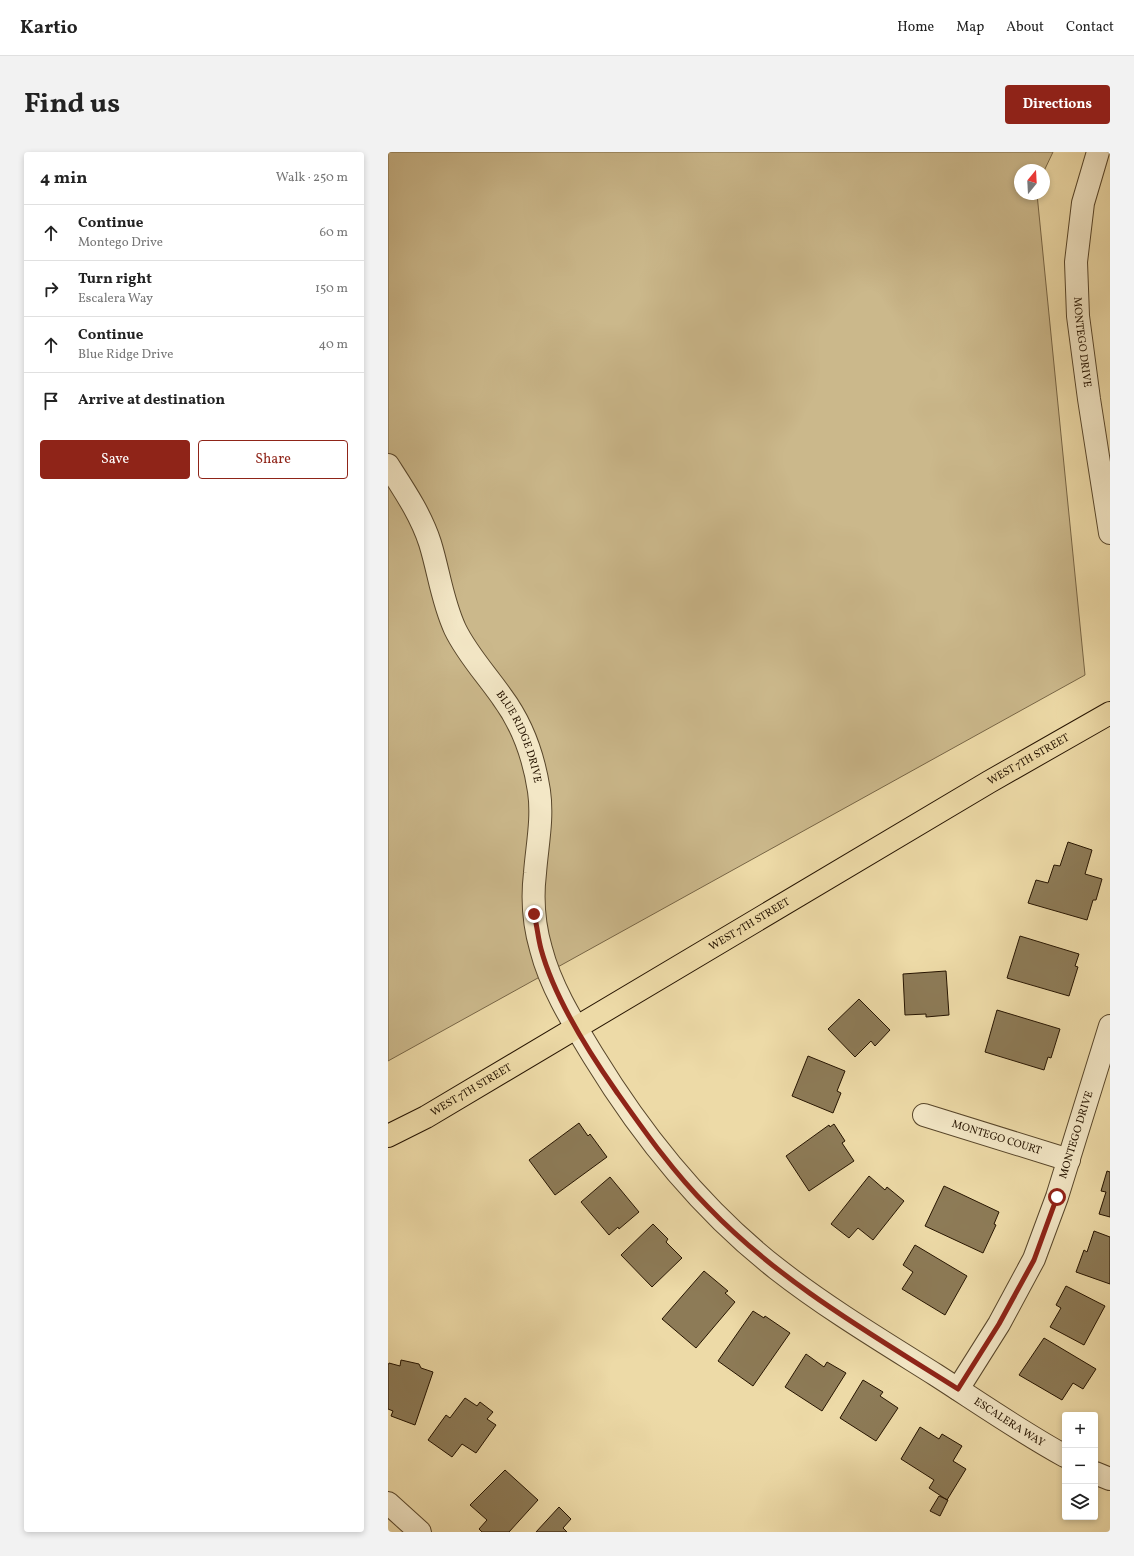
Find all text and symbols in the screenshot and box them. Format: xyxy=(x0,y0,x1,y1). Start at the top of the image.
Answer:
text: Kartio xyxy=(20,15,78,41)
text: Home xyxy=(897,18,934,37)
text: Map xyxy=(956,18,984,37)
text: About xyxy=(1006,18,1044,37)
text: Contact xyxy=(1066,18,1114,37)
text: Find us xyxy=(24,85,120,124)
button: Directions xyxy=(1005,85,1110,124)
north arrow xyxy=(1014,164,1050,200)
text: 4 min xyxy=(40,167,87,190)
text: Walk · 250 m xyxy=(276,169,348,187)
text: Continue xyxy=(78,213,143,234)
icon: ahead xyxy=(40,222,62,244)
text: 60 m xyxy=(320,224,348,242)
text: Montego Drive xyxy=(78,234,163,252)
text: Turn right xyxy=(78,269,152,290)
icon: right xyxy=(40,278,62,300)
text: 150 m xyxy=(315,280,348,298)
text: Escalera Way xyxy=(78,290,153,308)
street label: MONTEGO DRIVE xyxy=(1070,297,1095,389)
text: Continue xyxy=(78,325,143,346)
icon: ahead xyxy=(40,334,62,356)
text: 40 m xyxy=(319,336,348,354)
text: Blue Ridge Drive xyxy=(78,346,173,364)
icon: arrive xyxy=(40,390,62,412)
text: Arrive at destination xyxy=(78,390,225,411)
button: Save xyxy=(40,440,190,479)
button: Share xyxy=(198,440,348,479)
street label: BLUE RIDGE DRIVE xyxy=(492,688,545,784)
street label: WEST 7TH STREET xyxy=(985,730,1073,789)
street label: WEST 7TH STREET xyxy=(706,894,793,954)
route end xyxy=(525,905,543,923)
street label: WEST 7TH STREET xyxy=(428,1060,515,1120)
street label: MONTEGO DRIVE xyxy=(1056,1089,1097,1180)
street label: MONTEGO COURT xyxy=(950,1117,1044,1159)
route start xyxy=(1048,1188,1066,1206)
street label: ESCALERA WAY xyxy=(971,1394,1048,1450)
map controls xyxy=(1062,1412,1098,1520)
button: + xyxy=(1062,1412,1098,1448)
button: − xyxy=(1062,1448,1098,1484)
button: layers xyxy=(1062,1484,1098,1520)

